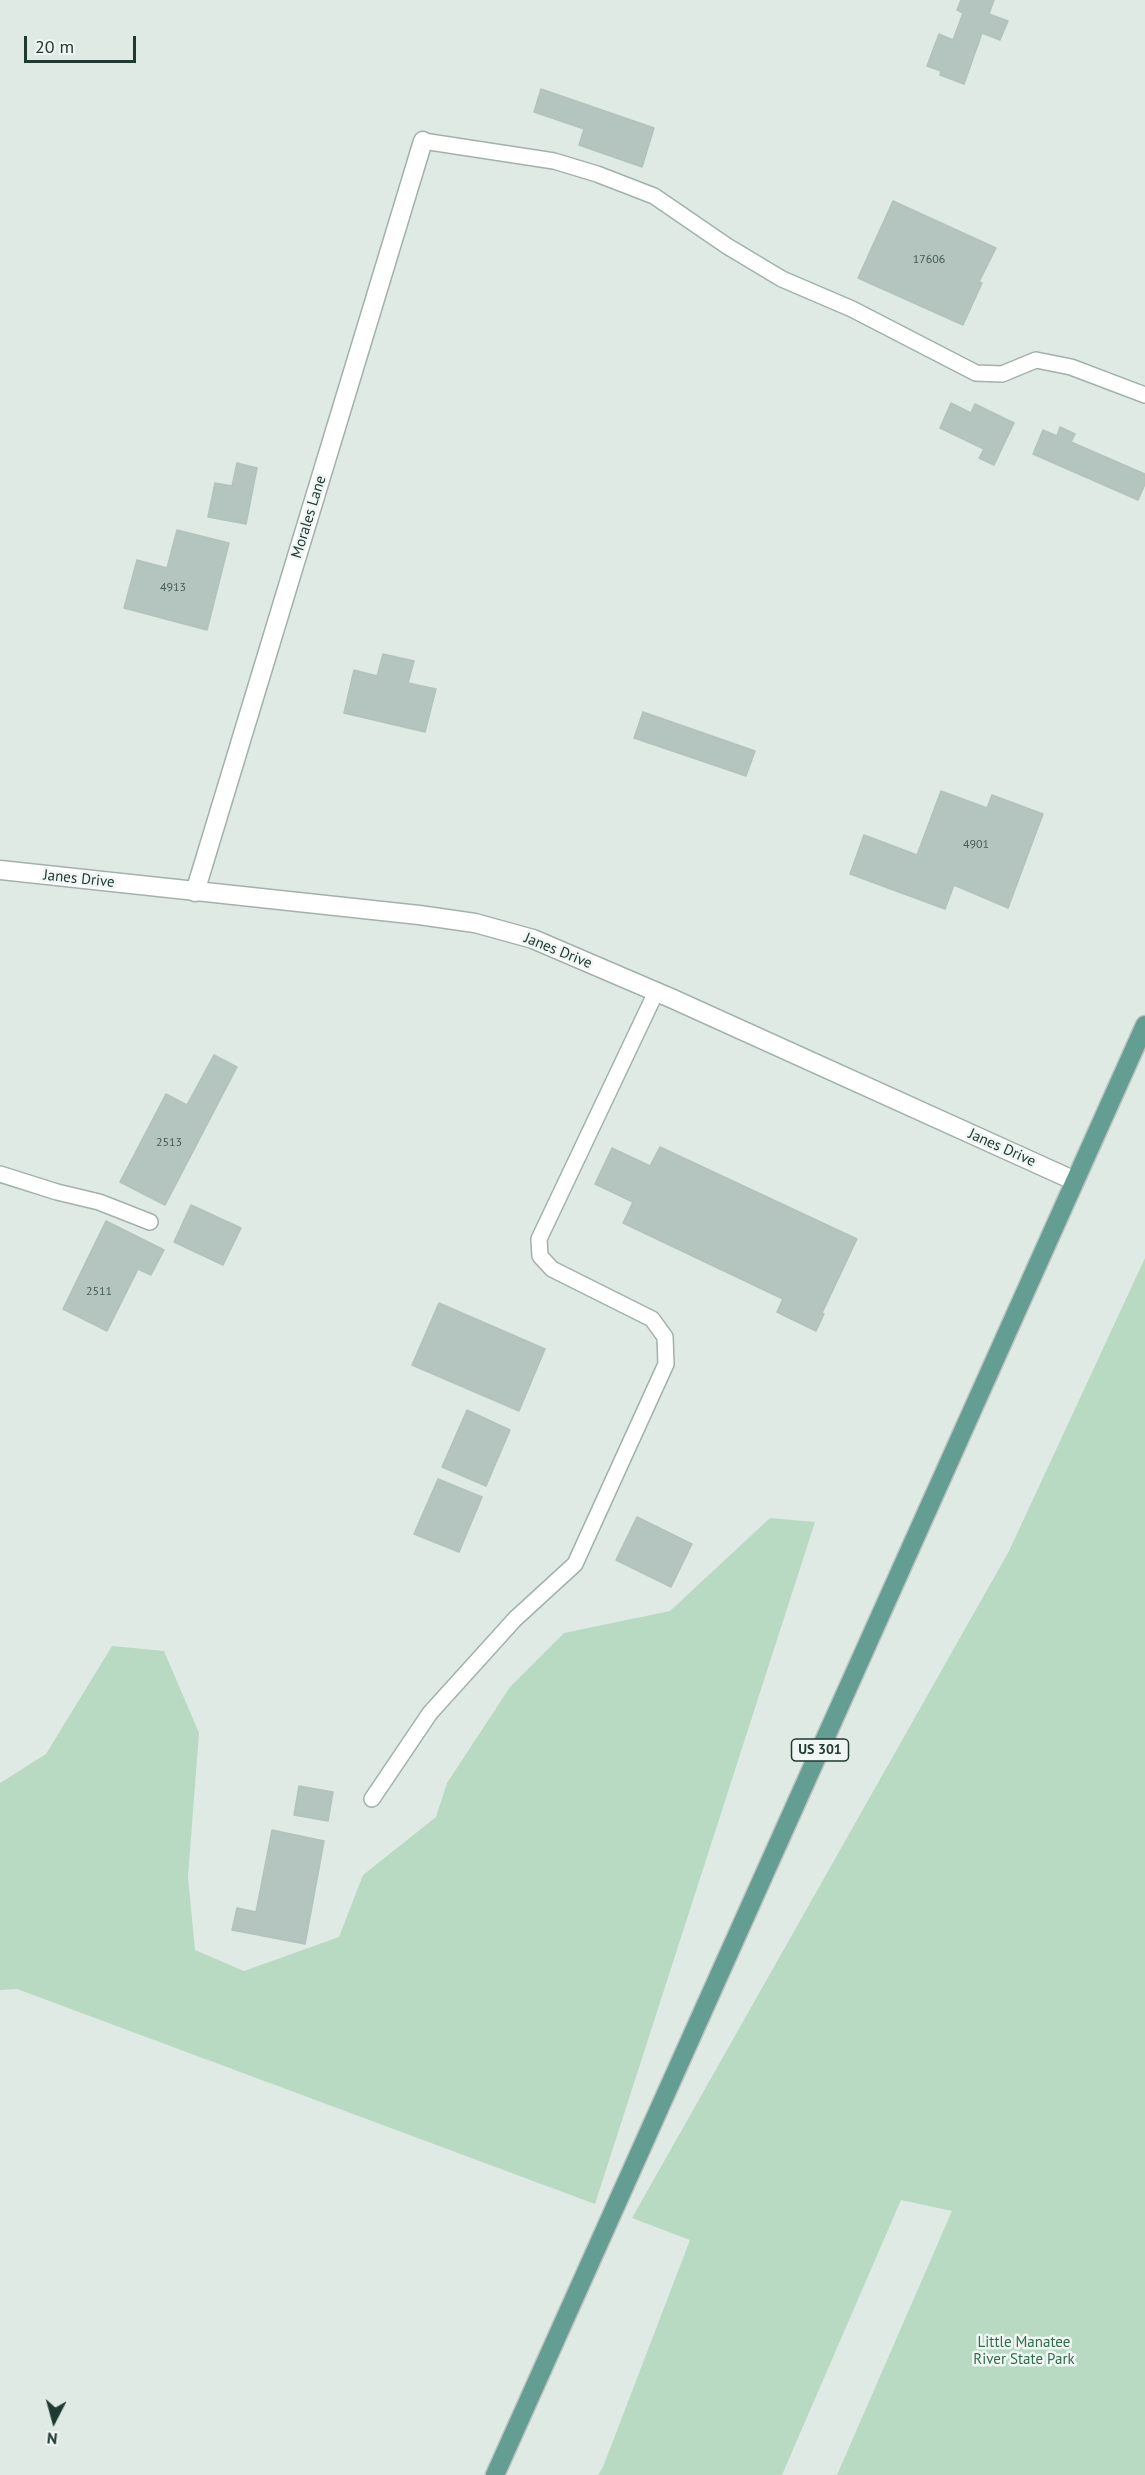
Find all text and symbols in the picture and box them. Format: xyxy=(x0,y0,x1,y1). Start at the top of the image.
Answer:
scale bar xyxy=(27,24,140,62)
text: 20 m xyxy=(35,35,74,58)
house number: 17606 xyxy=(913,253,945,267)
street label: Morales Lane xyxy=(288,473,330,561)
house number: 4913 xyxy=(160,581,186,595)
house number: 4901 xyxy=(963,838,989,852)
street label: Janes Drive xyxy=(42,866,116,892)
street label: Janes Drive xyxy=(521,929,595,973)
street label: Janes Drive xyxy=(966,1125,1038,1171)
house number: 2513 xyxy=(156,1136,182,1150)
house number: 2511 xyxy=(86,1285,112,1299)
road number: US 301 xyxy=(792,1739,848,1761)
park label: Little Manatee River State Park xyxy=(973,2334,1075,2369)
north arrow xyxy=(24,2391,84,2451)
text: N xyxy=(46,2428,58,2449)

